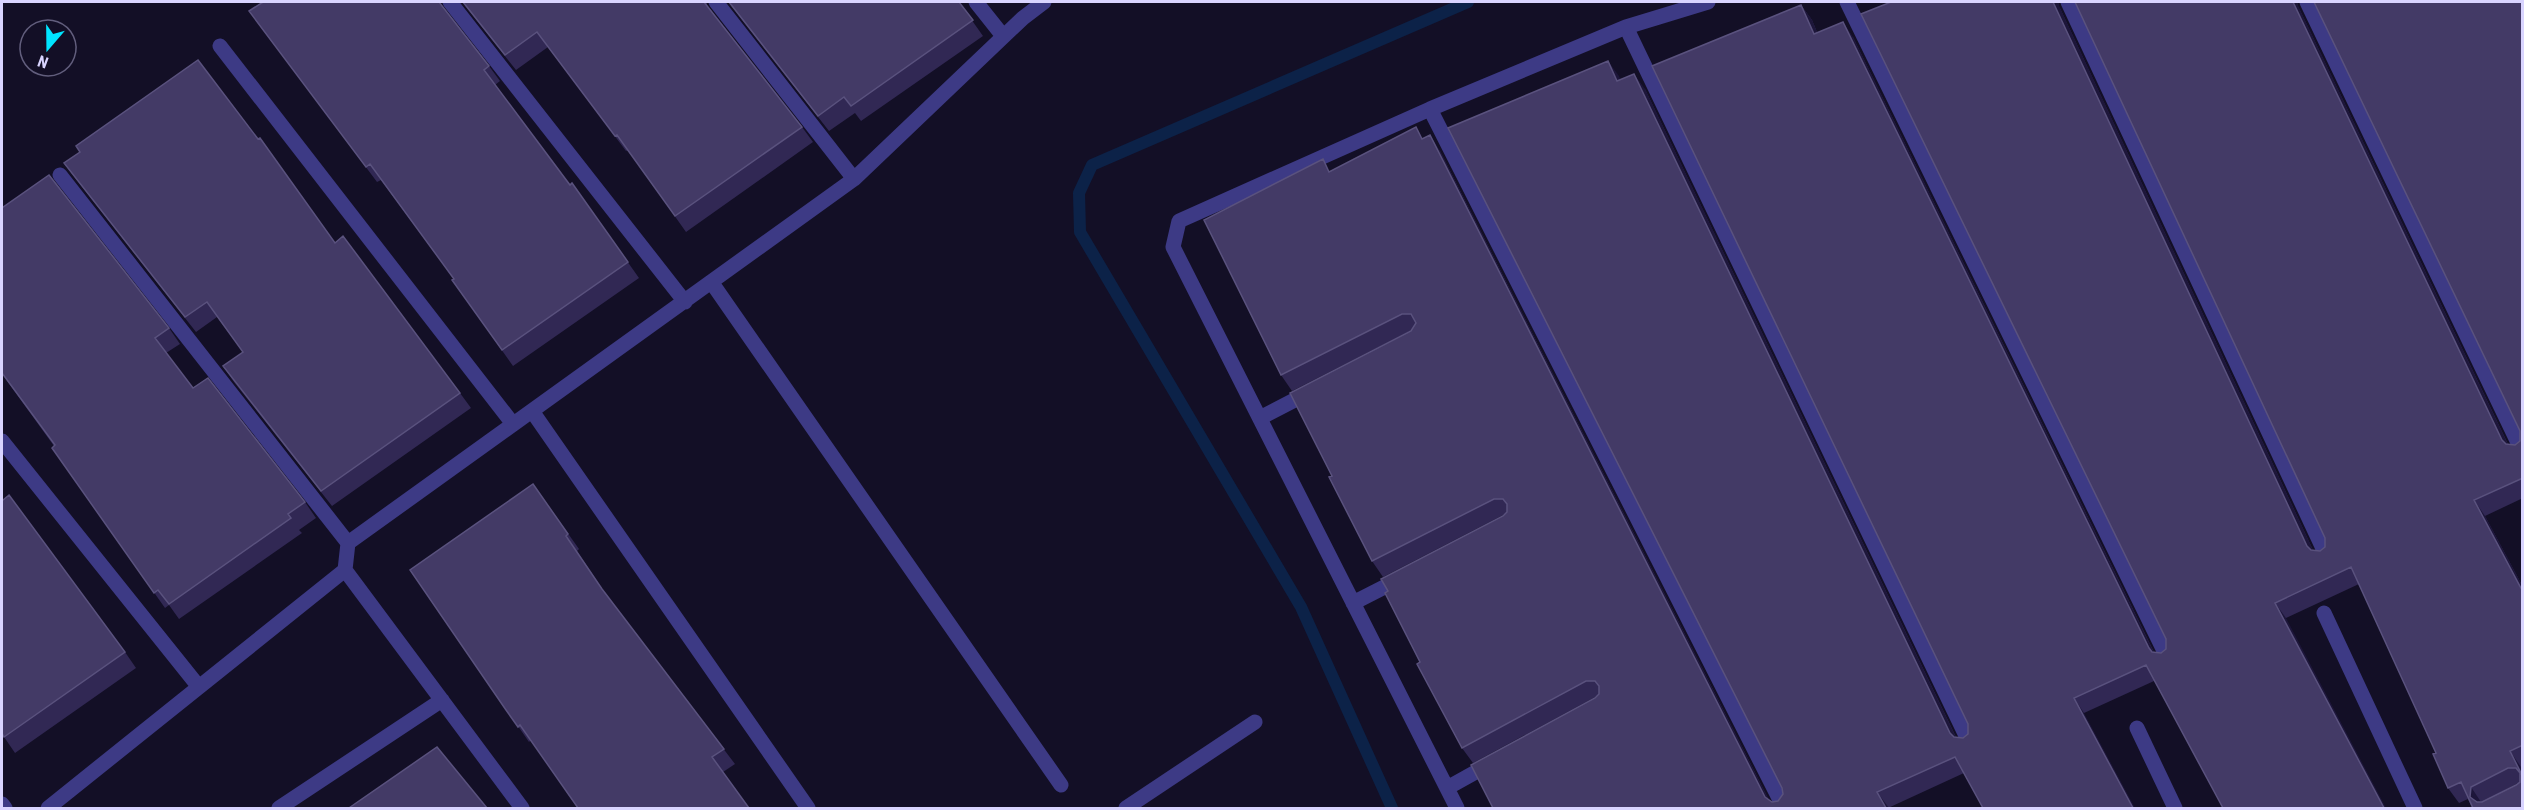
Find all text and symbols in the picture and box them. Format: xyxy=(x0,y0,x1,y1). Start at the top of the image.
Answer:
north arrow xyxy=(18,18,78,78)
text: N xyxy=(35,51,51,72)

